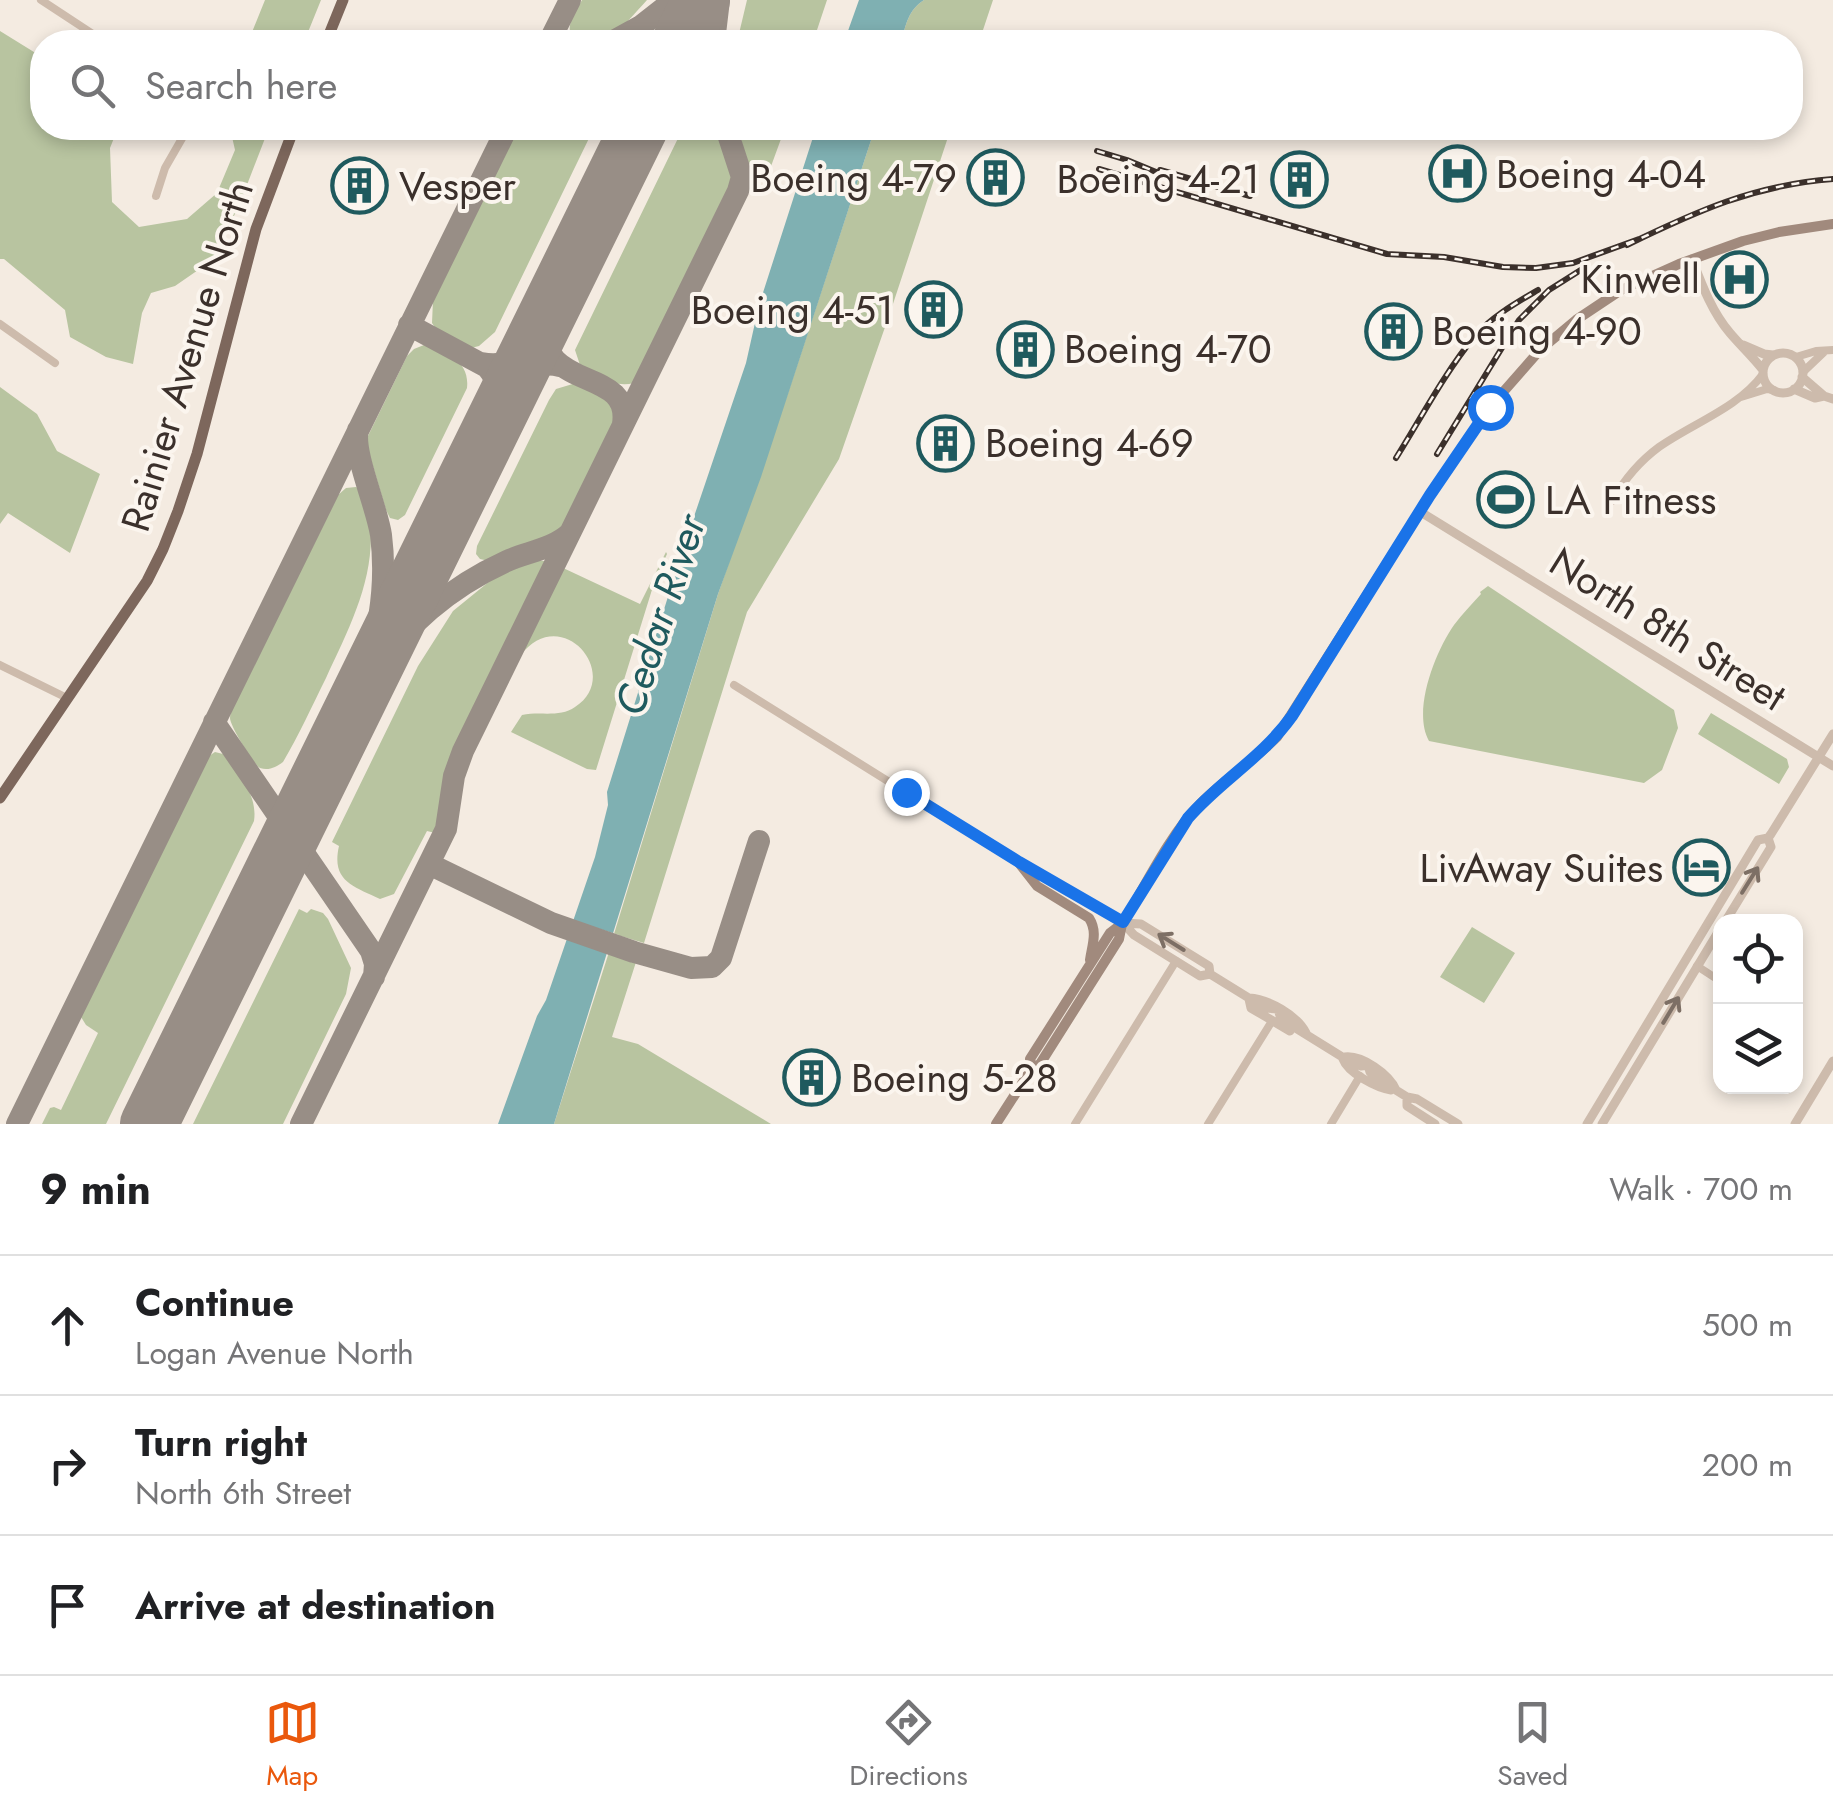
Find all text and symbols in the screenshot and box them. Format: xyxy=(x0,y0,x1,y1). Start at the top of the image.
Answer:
search box xyxy=(30,30,1803,140)
icon: search xyxy=(65,58,120,113)
text: Search here xyxy=(145,58,337,113)
hospital icon: Boeing 4-04 xyxy=(1427,144,1487,204)
place label: Boeing 4-04 xyxy=(1496,145,1706,203)
building icon: Boeing 4-79 xyxy=(966,148,1026,208)
place label: Boeing 4-79 xyxy=(750,149,957,207)
building icon: Boeing 4-21 xyxy=(1269,149,1329,209)
place label: Boeing 4-21 xyxy=(1057,150,1260,208)
building icon: Vesper xyxy=(330,156,390,216)
place label: Vesper xyxy=(399,157,516,215)
street label: Rainier Avenue North xyxy=(106,174,268,538)
hospital icon: Kinwell xyxy=(1709,249,1769,309)
place label: Kinwell xyxy=(1581,250,1700,308)
building icon: Boeing 4-51 xyxy=(903,280,963,340)
place label: Boeing 4-51 xyxy=(691,281,894,339)
building icon: Boeing 4-90 xyxy=(1363,301,1423,361)
place label: Boeing 4-90 xyxy=(1432,302,1642,360)
building icon: Boeing 4-70 xyxy=(995,319,1055,379)
place label: Boeing 4-70 xyxy=(1064,320,1272,378)
route start xyxy=(1468,385,1514,431)
building icon: Boeing 4-69 xyxy=(916,413,976,473)
place label: Boeing 4-69 xyxy=(985,414,1194,472)
sports icon: LA Fitness xyxy=(1476,470,1536,530)
place label: LA Fitness xyxy=(1545,471,1716,529)
water label: Cedar River xyxy=(599,505,722,723)
street label: North 8th Street xyxy=(1539,533,1798,725)
route end xyxy=(884,770,930,816)
hotel icon: LivAway Suites xyxy=(1672,838,1732,898)
place label: LivAway Suites xyxy=(1420,839,1663,897)
one-way arrow xyxy=(1740,866,1760,895)
map controls xyxy=(1713,914,1803,1094)
button: locate xyxy=(1713,914,1803,1004)
one-way arrow xyxy=(1157,932,1185,952)
one-way arrow xyxy=(1661,996,1681,1025)
button: layers xyxy=(1713,1004,1803,1094)
building icon: Boeing 5-28 xyxy=(782,1048,842,1108)
place label: Boeing 5-28 xyxy=(851,1049,1058,1107)
text: 9 min xyxy=(40,1159,151,1220)
text: Walk · 700 m xyxy=(1609,1166,1793,1212)
text: Continue xyxy=(135,1275,294,1330)
icon: ahead xyxy=(40,1298,95,1353)
text: 500 m xyxy=(1702,1302,1793,1348)
text: Logan Avenue North xyxy=(135,1330,414,1376)
text: Turn right xyxy=(135,1415,307,1470)
icon: right xyxy=(40,1438,95,1493)
text: 200 m xyxy=(1702,1442,1793,1488)
text: North 6th Street xyxy=(135,1470,351,1516)
icon: arrive xyxy=(40,1578,95,1633)
text: Arrive at destination xyxy=(135,1578,496,1633)
tab: Map xyxy=(265,1695,320,1796)
tab: Directions xyxy=(849,1695,968,1796)
tab: Saved xyxy=(1497,1695,1568,1796)

